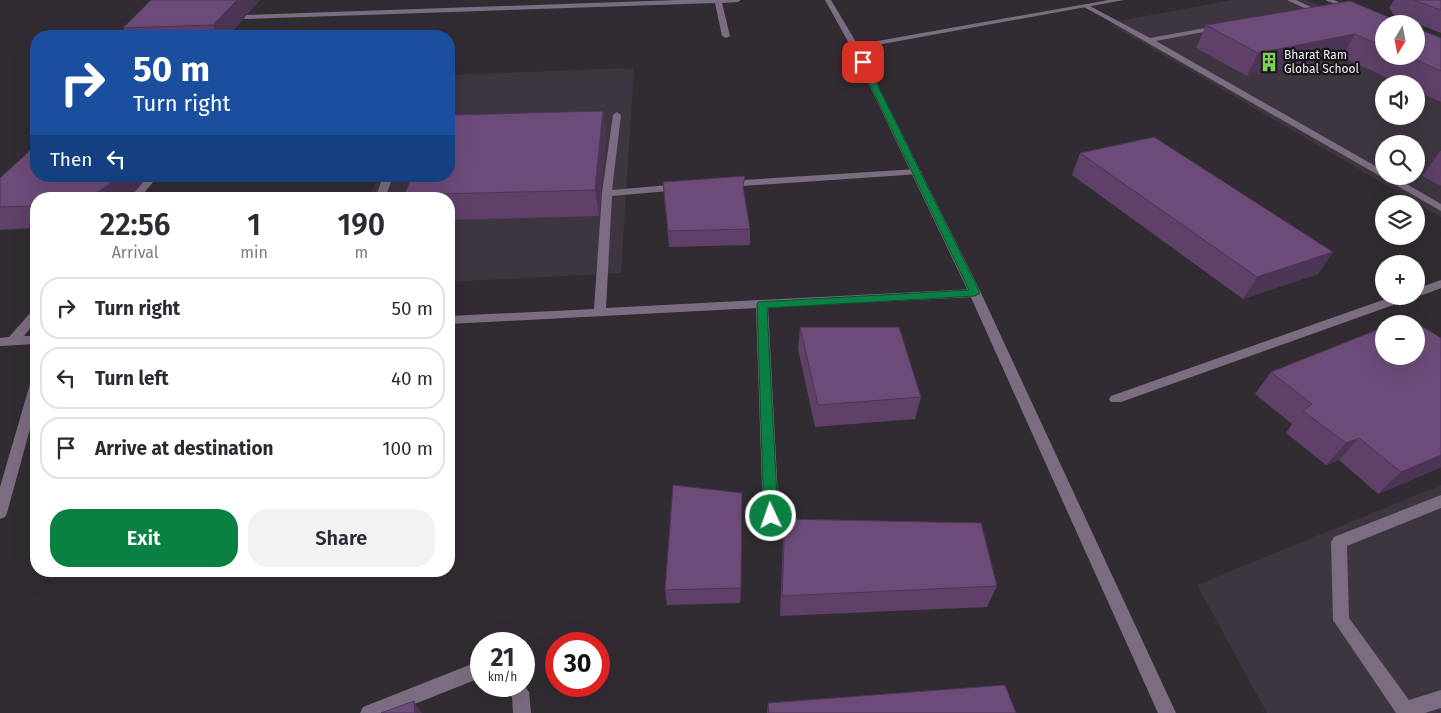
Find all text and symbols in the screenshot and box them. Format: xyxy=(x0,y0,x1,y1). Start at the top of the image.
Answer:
north arrow xyxy=(1375,15,1425,65)
map controls xyxy=(1375,15,1425,365)
pin xyxy=(842,41,884,83)
text: 50 m xyxy=(133,48,210,90)
icon: arrive xyxy=(849,48,877,76)
place label: Bharat Ram Global School xyxy=(1284,48,1359,76)
icon: right xyxy=(50,50,115,115)
building icon: Bharat Ram Global School xyxy=(1258,51,1280,73)
button: sound xyxy=(1375,75,1425,125)
text: Turn right xyxy=(133,90,230,117)
button: search xyxy=(1375,135,1425,185)
icon: left xyxy=(102,145,130,173)
text: Then xyxy=(50,148,92,171)
button: layers xyxy=(1375,195,1425,245)
text: 22:56 xyxy=(100,207,170,243)
text: 1 xyxy=(247,207,261,243)
text: 190 xyxy=(338,207,385,243)
text: Arrival xyxy=(112,243,159,262)
text: min xyxy=(240,243,268,262)
text: m xyxy=(355,243,368,262)
button: + xyxy=(1375,255,1425,305)
icon: right xyxy=(52,294,80,322)
text: Turn right xyxy=(95,297,180,320)
text: 50 m xyxy=(392,297,433,320)
button: − xyxy=(1375,315,1425,365)
icon: left xyxy=(52,364,80,392)
text: Turn left xyxy=(95,367,169,390)
text: 40 m xyxy=(391,367,433,390)
icon: arrive xyxy=(52,434,80,462)
text: Arrive at destination xyxy=(95,437,274,460)
text: 100 m xyxy=(382,437,433,460)
position arrow xyxy=(744,489,796,541)
button: Exit xyxy=(50,509,238,567)
button: Share xyxy=(248,509,435,567)
speed limit sign: 30 xyxy=(545,632,610,697)
text: 21 xyxy=(491,643,514,673)
text: km/h xyxy=(488,670,517,684)

